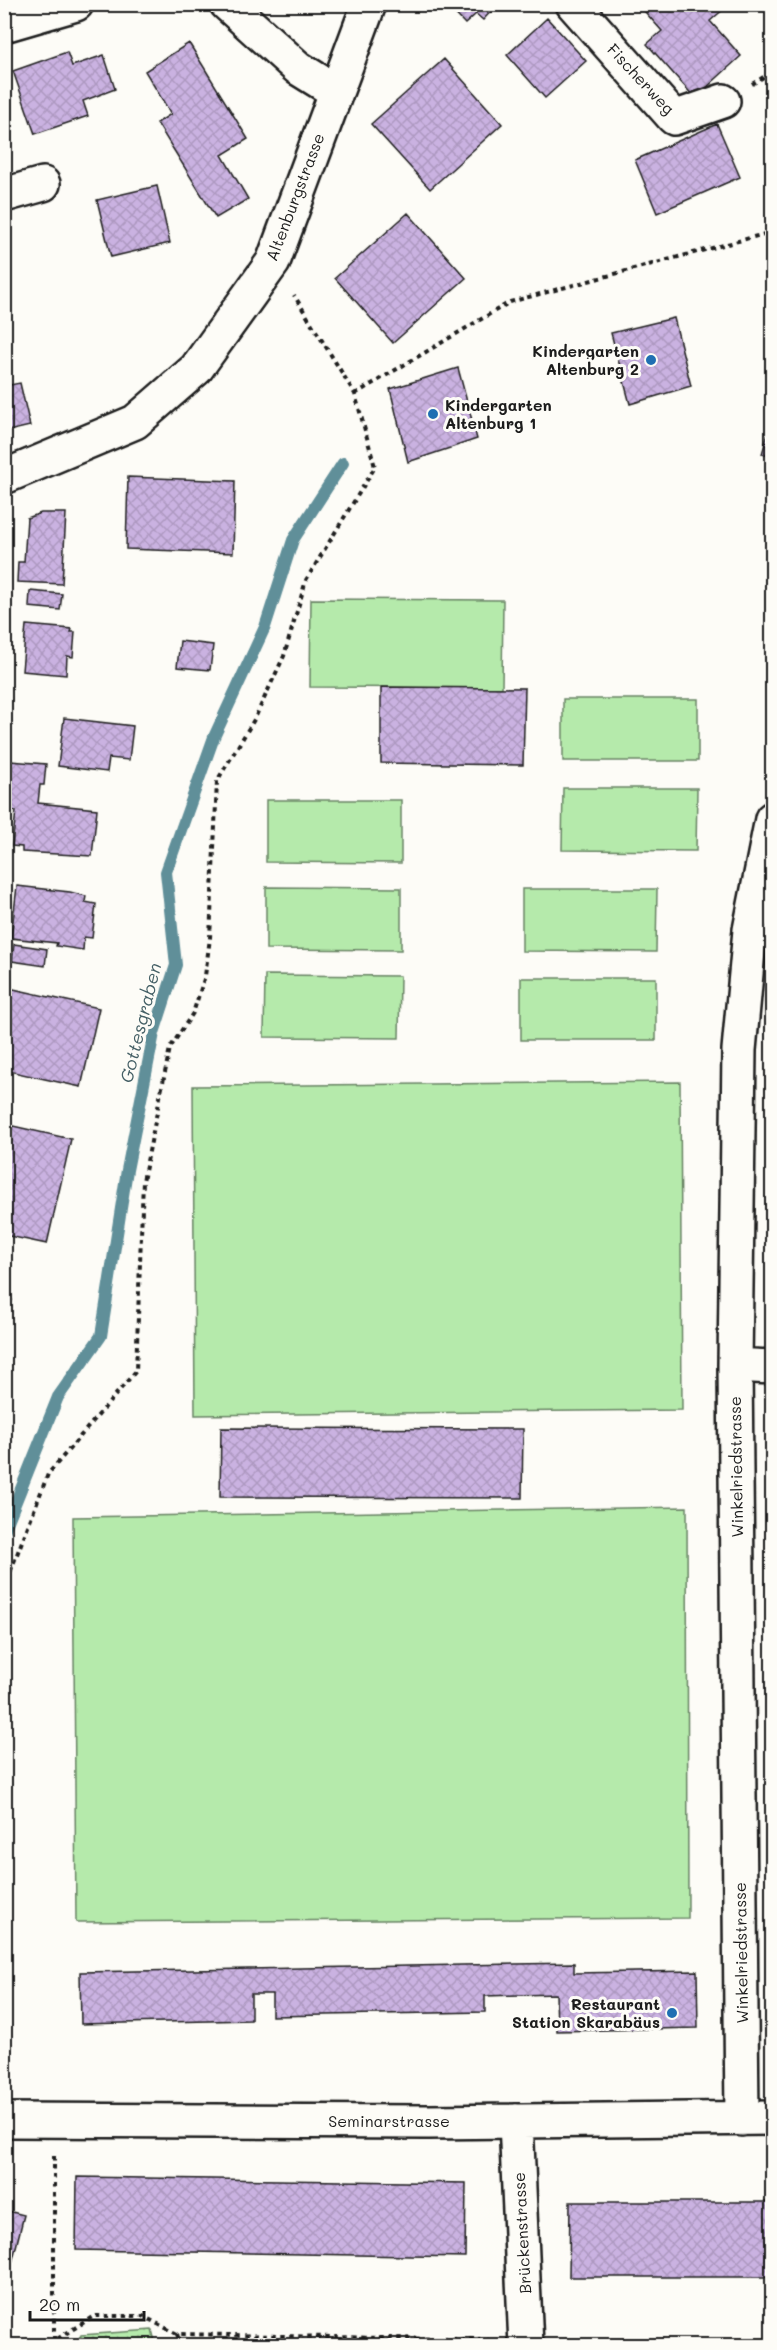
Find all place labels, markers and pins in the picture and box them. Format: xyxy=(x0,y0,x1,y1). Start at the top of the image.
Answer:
place label: Kindergarten Altenburg 2 xyxy=(532,340,639,379)
marker: Kindergarten Altenburg 2 xyxy=(644,353,658,367)
place label: Kindergarten Altenburg 1 xyxy=(445,394,552,433)
marker: Kindergarten Altenburg 1 xyxy=(426,407,440,421)
place label: Restaurant Station Skarabäus xyxy=(512,1993,660,2032)
marker: Restaurant Station Skarabäus xyxy=(665,2006,679,2020)

